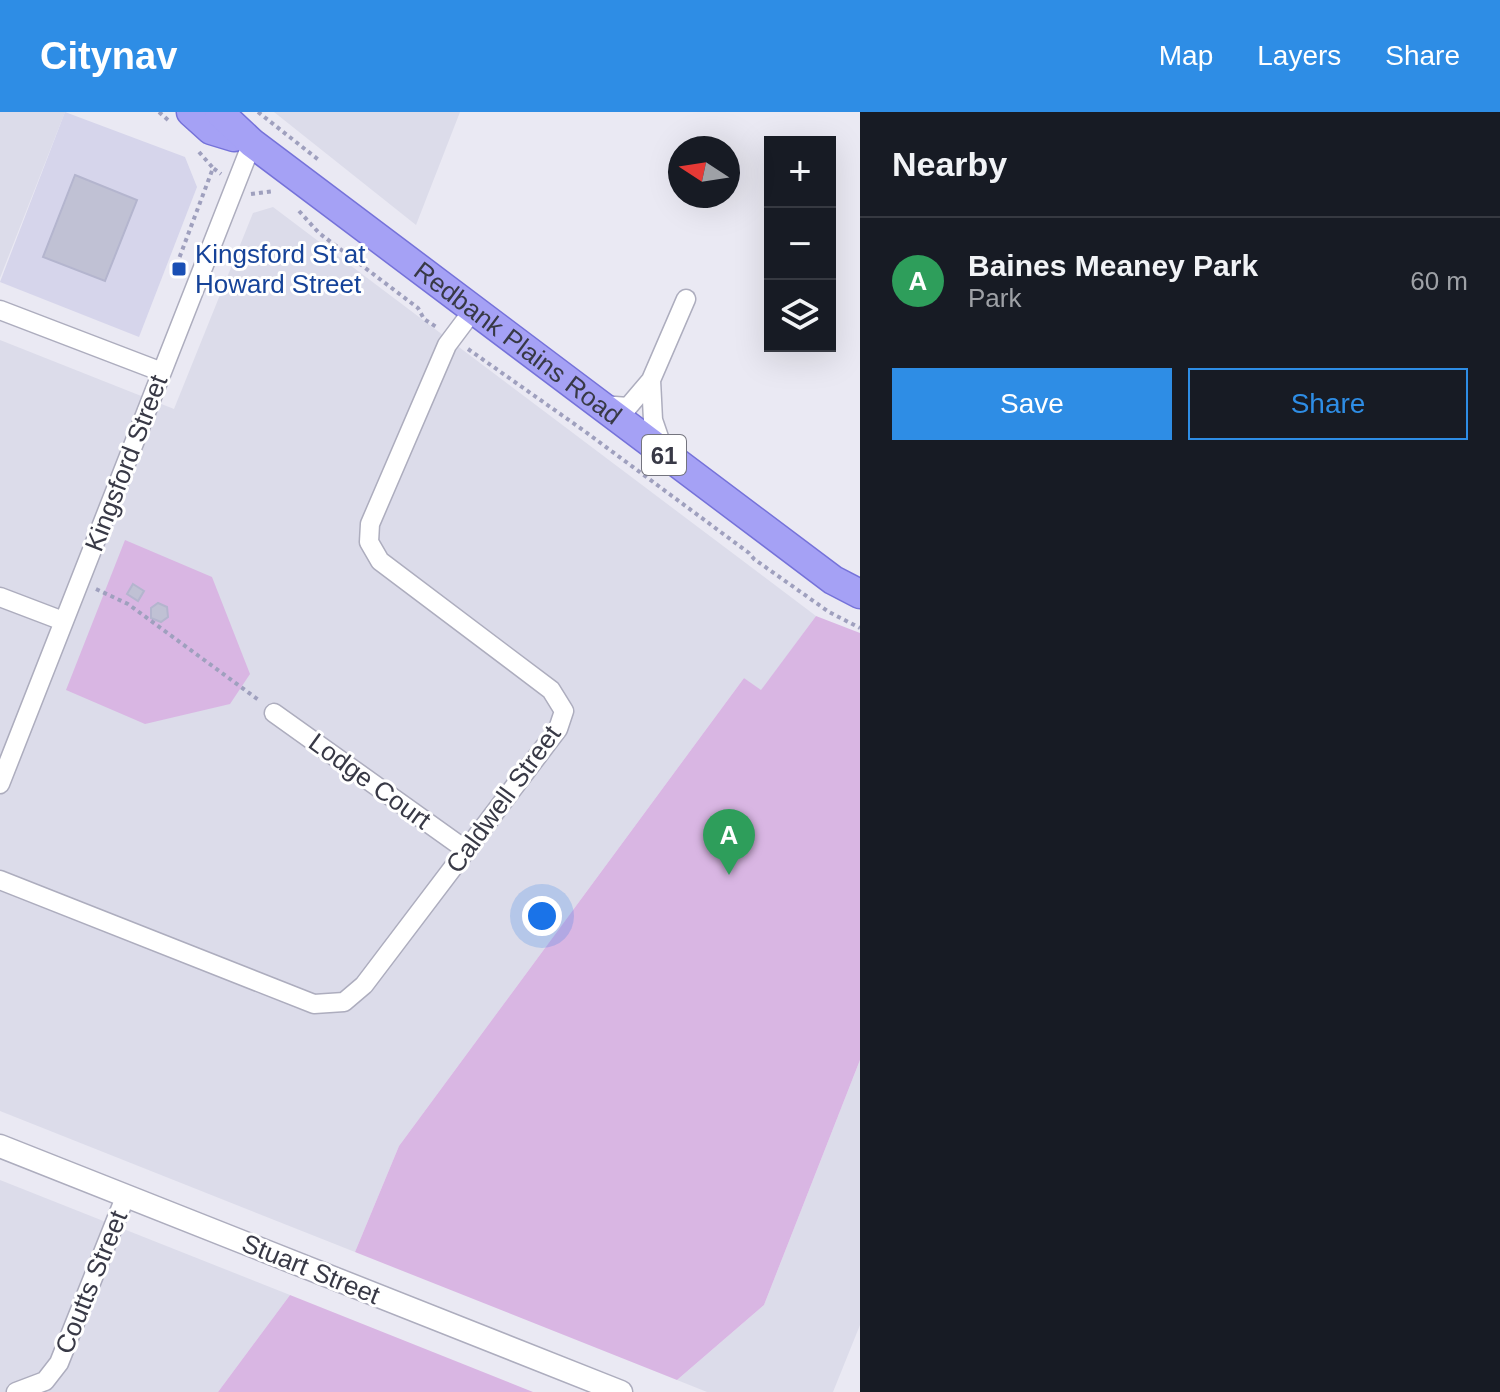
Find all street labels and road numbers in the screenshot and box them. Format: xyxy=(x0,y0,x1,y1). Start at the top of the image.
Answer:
street label: Redbank Plains Road xyxy=(408,255,627,431)
street label: Kingsford Street xyxy=(79,370,174,555)
road number: 61 xyxy=(642,435,686,475)
street label: Caldwell Street xyxy=(439,719,567,879)
street label: Lodge Court xyxy=(303,727,437,836)
street label: Coutts Street xyxy=(49,1205,134,1358)
street label: Stuart Street xyxy=(238,1228,385,1311)

